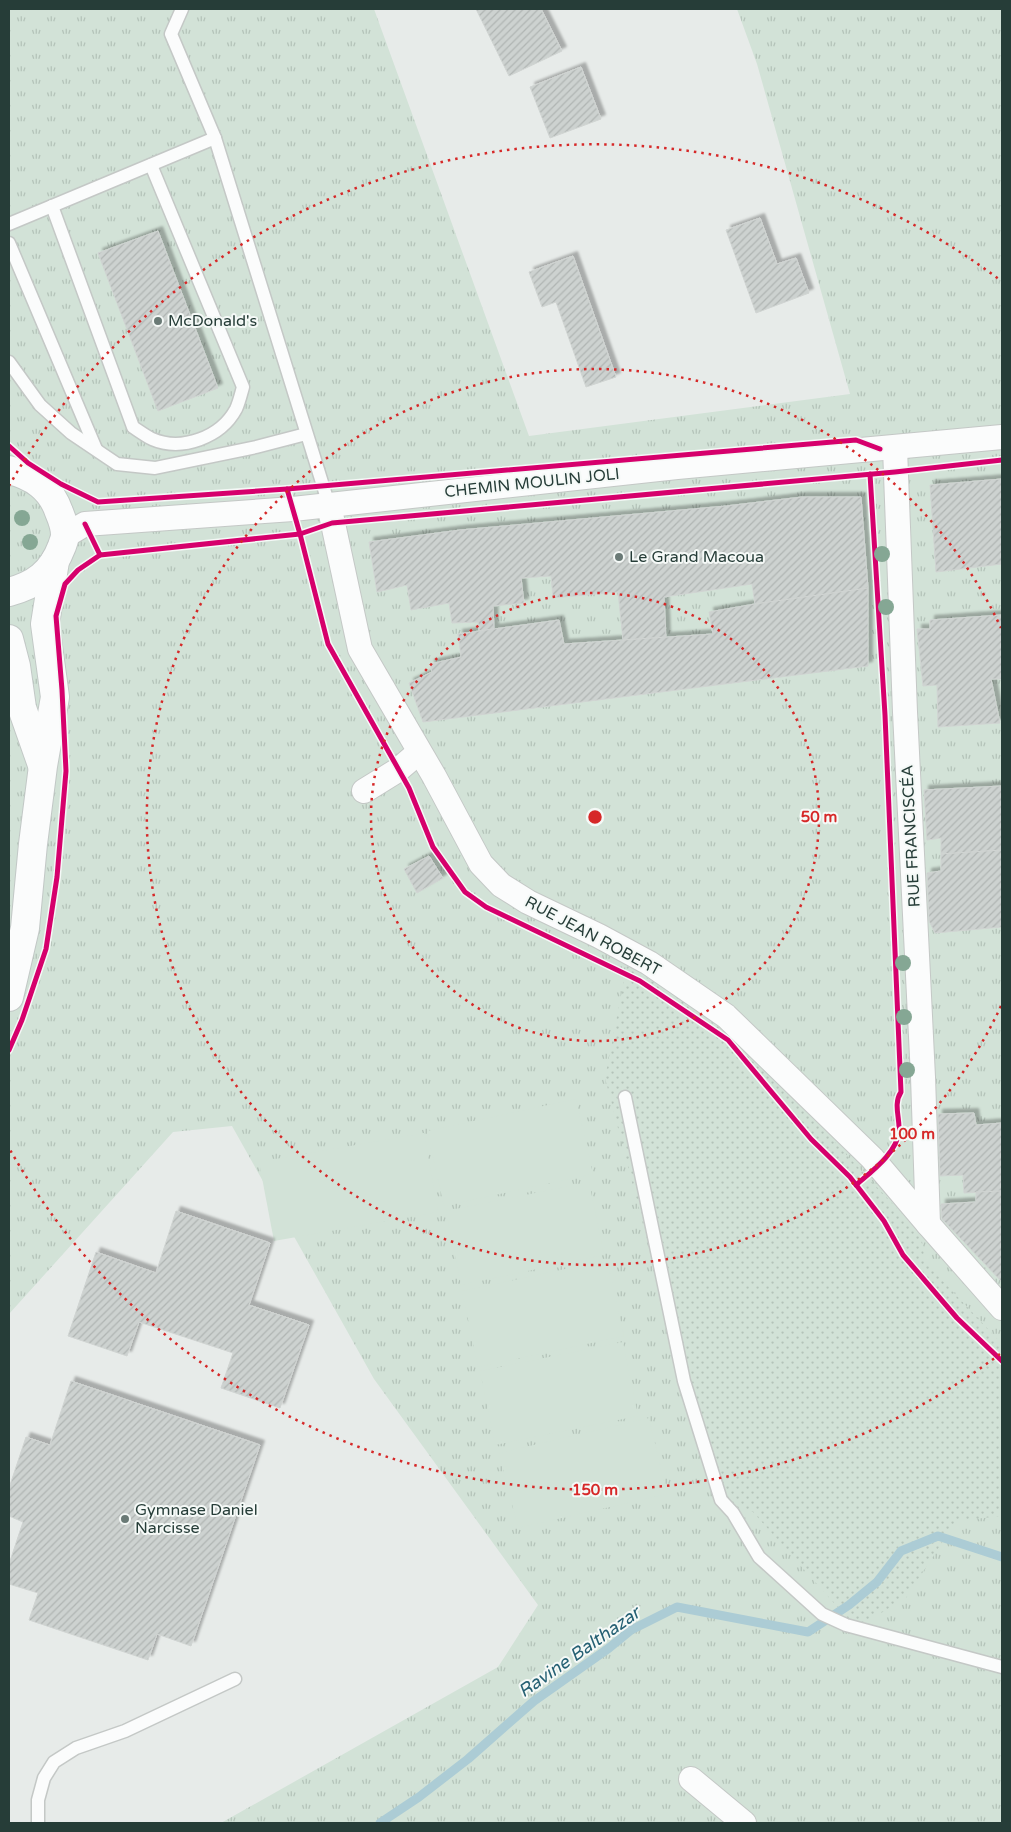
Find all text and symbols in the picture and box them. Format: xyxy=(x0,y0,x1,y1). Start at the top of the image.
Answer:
place label: McDonald's xyxy=(168,311,257,331)
marker: McDonald's xyxy=(152,315,164,327)
street label: CHEMIN MOULIN JOLI xyxy=(443,464,621,502)
place label: Le Grand Macoua xyxy=(629,547,764,567)
marker: Le Grand Macoua xyxy=(613,551,625,563)
street label: RUE FRANCISCÉA xyxy=(897,764,925,908)
centre of rings xyxy=(586,808,604,826)
text: 50 m xyxy=(801,808,837,826)
street label: RUE JEAN ROBERT xyxy=(522,892,665,980)
text: 100 m xyxy=(889,1125,935,1143)
text: 150 m xyxy=(572,1481,618,1499)
place label: Gymnase Daniel Narcisse xyxy=(135,1500,258,1538)
marker: Gymnase Daniel Narcisse xyxy=(119,1513,131,1525)
water label: Ravine Balthazar xyxy=(514,1601,646,1702)

